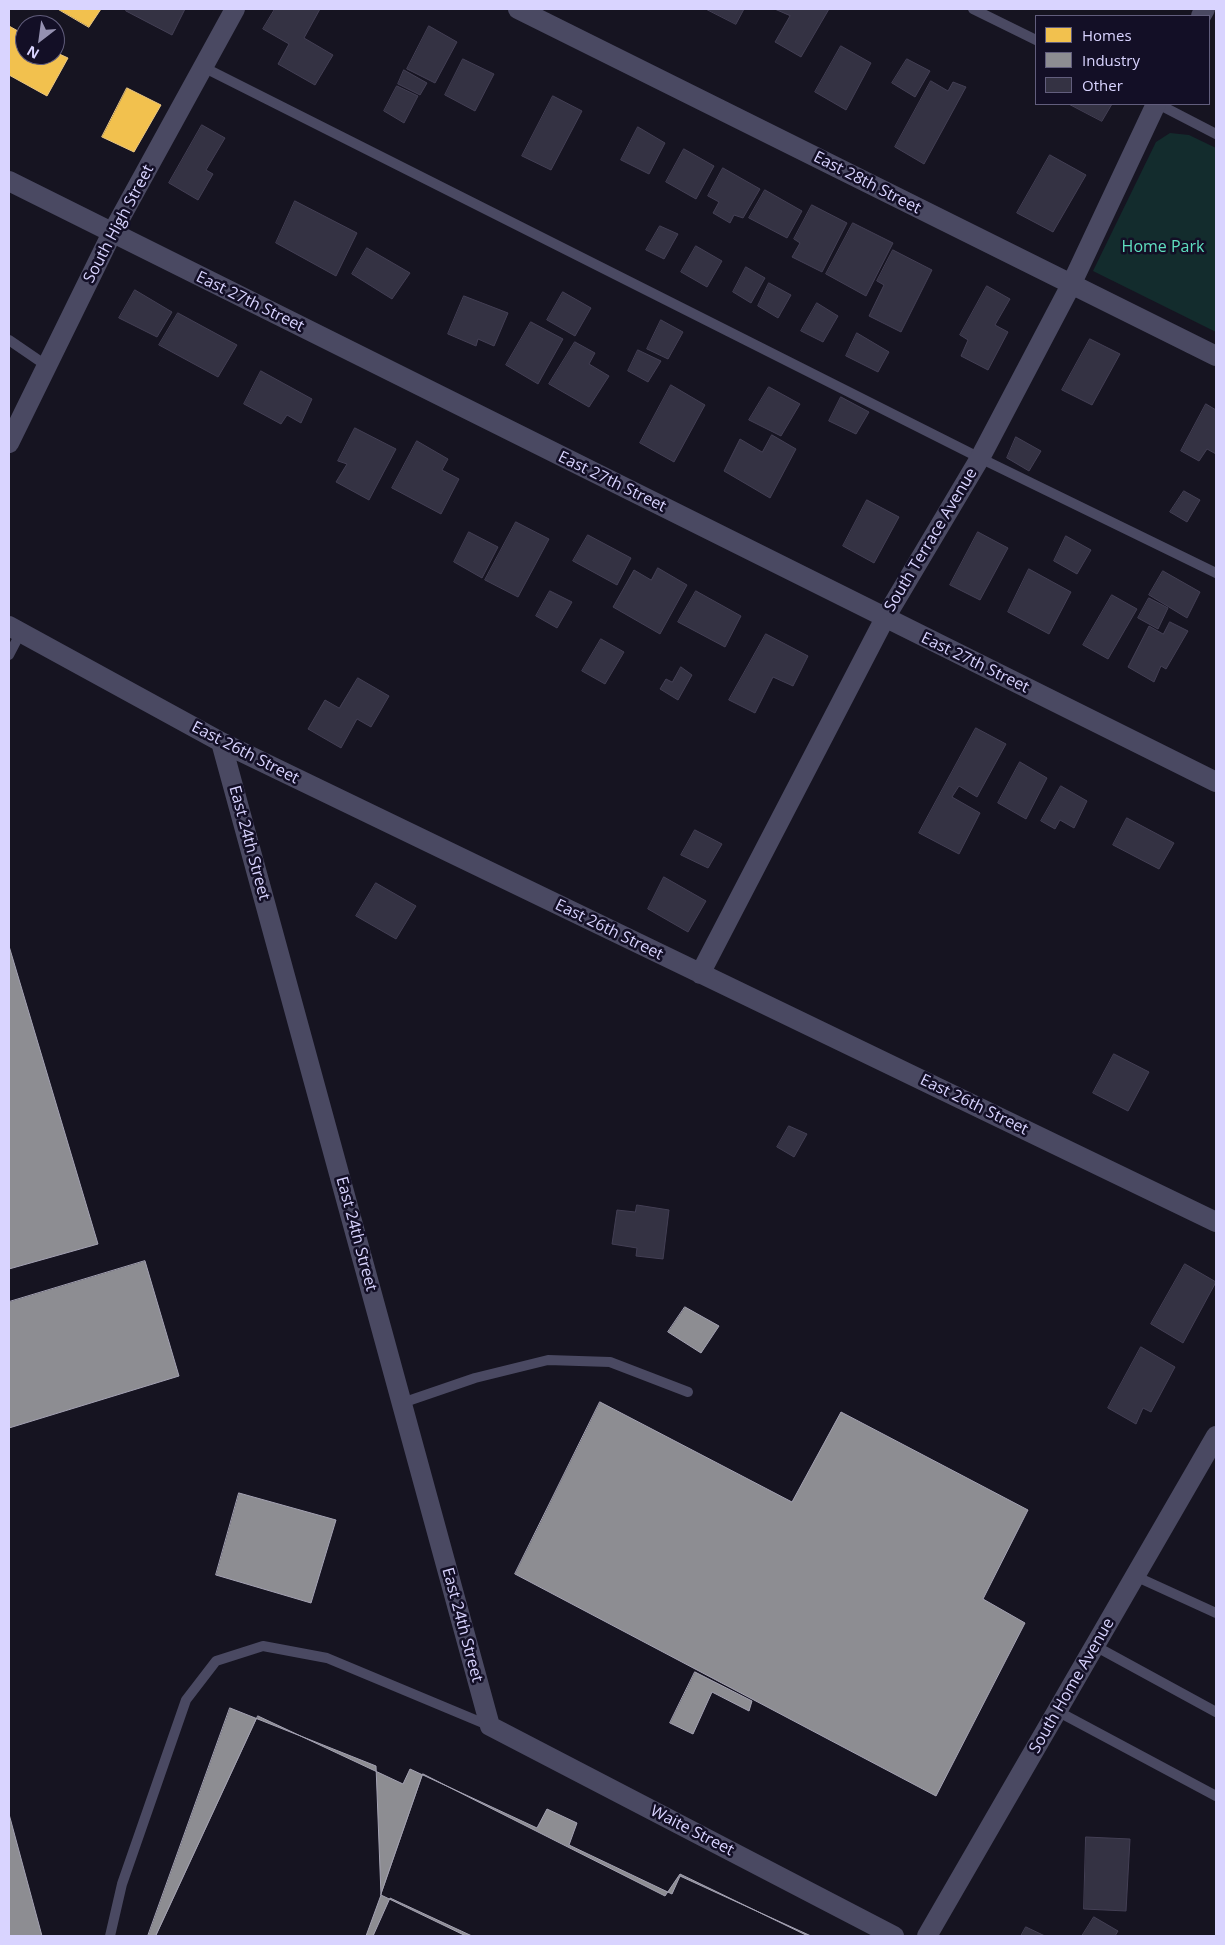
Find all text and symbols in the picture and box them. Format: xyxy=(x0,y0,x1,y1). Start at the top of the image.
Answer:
north arrow xyxy=(15,15,65,65)
legend xyxy=(1035,15,1210,105)
text: Homes xyxy=(1082,25,1132,45)
text: N xyxy=(23,41,42,64)
text: Industry xyxy=(1082,50,1140,70)
text: Other xyxy=(1082,75,1123,95)
street label: East 28th Street xyxy=(810,148,924,218)
street label: South High Street xyxy=(80,162,158,286)
park label: Home Park xyxy=(1122,237,1204,257)
street label: East 27th Street xyxy=(193,268,307,336)
street label: East 27th Street xyxy=(555,448,669,516)
street label: South Terrace Avenue xyxy=(880,465,982,615)
street label: East 27th Street xyxy=(918,629,1032,697)
street label: East 26th Street xyxy=(188,718,302,788)
street label: East 24th Street xyxy=(224,784,274,902)
street label: East 26th Street xyxy=(552,896,666,964)
street label: East 26th Street xyxy=(917,1071,1031,1139)
street label: East 24th Street xyxy=(331,1175,381,1293)
street label: East 24th Street xyxy=(437,1566,487,1684)
street label: South Home Avenue xyxy=(1025,1615,1119,1757)
street label: Waite Street xyxy=(647,1802,737,1860)

